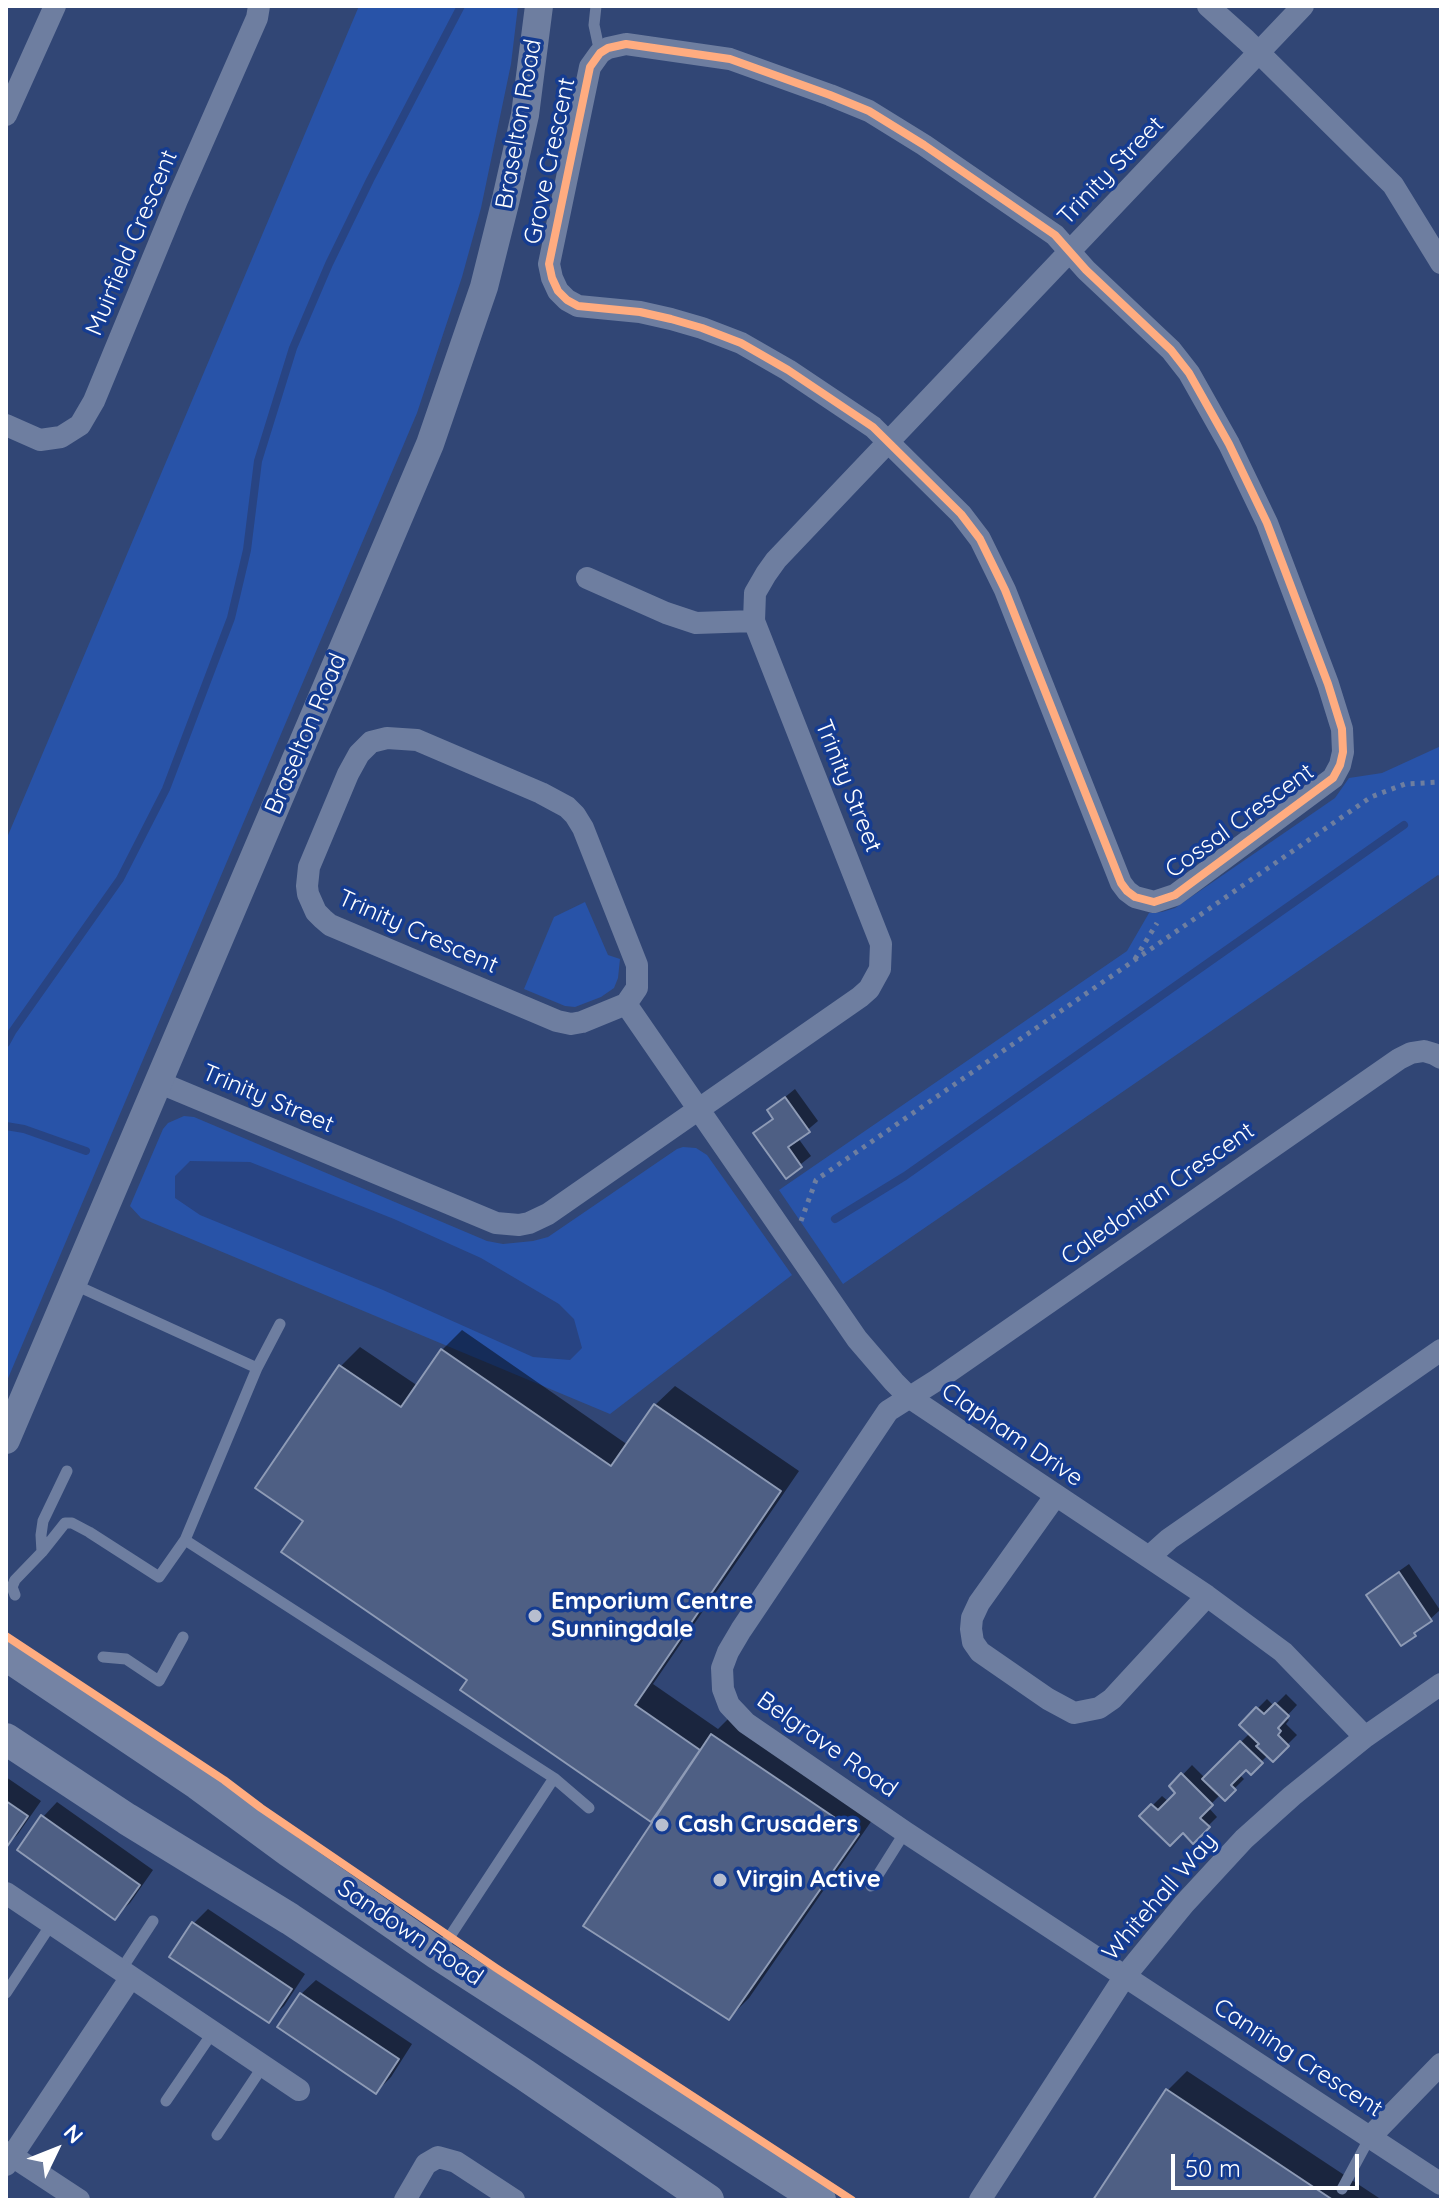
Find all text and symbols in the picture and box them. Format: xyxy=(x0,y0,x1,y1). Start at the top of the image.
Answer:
street label: Braselton Road xyxy=(490,37,548,211)
street label: Grove Crescent xyxy=(518,75,582,247)
street label: Trinity Street xyxy=(1052,111,1170,231)
street label: Muirfield Crescent xyxy=(80,146,184,340)
street label: Braselton Road xyxy=(259,649,353,819)
street label: Trinity Street xyxy=(808,716,888,856)
street label: Cossal Crescent xyxy=(1160,757,1320,885)
street label: Trinity Crescent xyxy=(334,884,502,980)
street label: Trinity Street xyxy=(198,1058,338,1140)
street label: Caledonian Crescent xyxy=(1056,1116,1260,1272)
street label: Clapham Drive xyxy=(936,1377,1088,1493)
place label: Emporium Centre Sunningdale xyxy=(551,1588,753,1644)
marker: Emporium Centre Sunningdale xyxy=(526,1607,544,1625)
street label: Belgrave Road xyxy=(751,1686,903,1804)
place label: Cash Crusaders xyxy=(678,1811,858,1839)
marker: Cash Crusaders xyxy=(653,1816,671,1834)
street label: Whitehall Way xyxy=(1097,1827,1223,1967)
place label: Virgin Active xyxy=(736,1866,881,1894)
marker: Virgin Active xyxy=(711,1871,729,1889)
street label: Sandown Road xyxy=(332,1874,488,1992)
street label: Canning Crescent xyxy=(1208,1993,1388,2123)
north arrow xyxy=(16,2110,96,2190)
text: N xyxy=(58,2118,89,2149)
scale bar xyxy=(1175,2138,1363,2188)
text: 50 m xyxy=(1185,2153,1241,2183)

